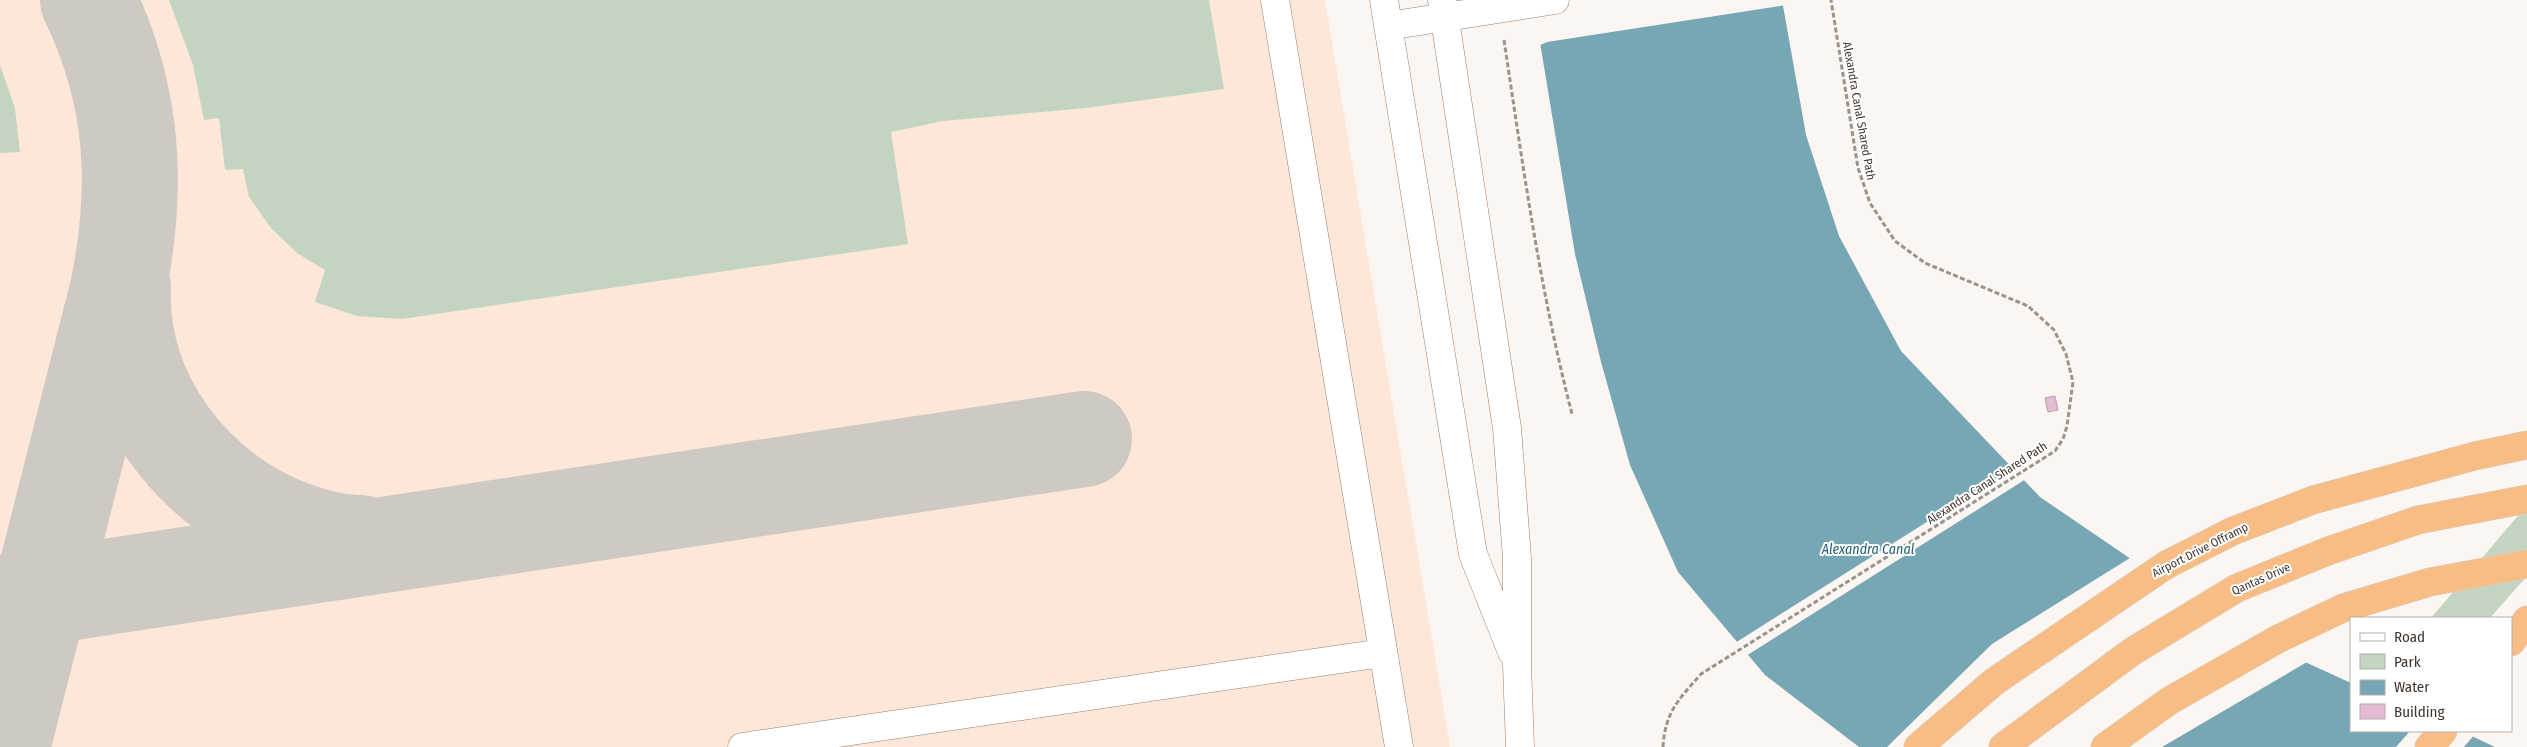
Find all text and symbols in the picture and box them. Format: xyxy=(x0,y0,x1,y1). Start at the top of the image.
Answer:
street label: Alexandra Canal Shared Path xyxy=(1840,41,1878,181)
street label: Alexandra Canal Shared Path xyxy=(1924,439,2050,527)
street label: Airport Drive Offramp xyxy=(2150,520,2250,580)
water label: Alexandra Canal xyxy=(1821,541,1915,558)
street label: Qantas Drive xyxy=(2230,560,2293,598)
legend xyxy=(2350,617,2512,732)
text: Road xyxy=(2394,628,2425,646)
text: Park xyxy=(2394,653,2421,671)
text: Water xyxy=(2394,678,2430,696)
text: Building xyxy=(2394,703,2445,721)

